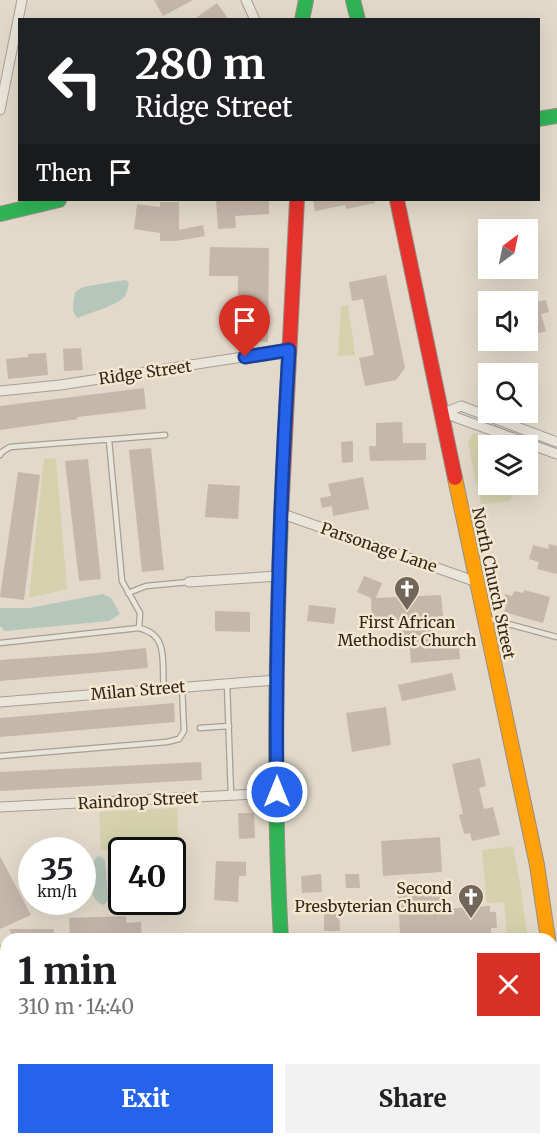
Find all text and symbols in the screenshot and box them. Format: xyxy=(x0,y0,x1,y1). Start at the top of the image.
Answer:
text: 280 m xyxy=(135,38,265,90)
icon: left xyxy=(36,42,114,120)
text: Ridge Street xyxy=(135,90,293,124)
icon: arrive xyxy=(104,156,137,189)
text: Then xyxy=(36,159,92,187)
north arrow xyxy=(478,219,538,279)
map controls xyxy=(478,219,538,495)
button: sound xyxy=(478,291,538,351)
pin xyxy=(219,295,270,357)
icon: arrive xyxy=(228,304,261,337)
street label: Ridge Street xyxy=(97,355,193,388)
button: search xyxy=(478,363,538,423)
button: layers xyxy=(478,435,538,495)
street label: North Church Street xyxy=(468,505,520,661)
street label: Parsonage Lane xyxy=(318,518,440,576)
church icon: First African Methodist Church xyxy=(392,574,422,612)
place label: First African Methodist Church xyxy=(338,612,477,650)
street label: Milan Street xyxy=(90,676,187,704)
position arrow xyxy=(245,760,309,824)
street label: Raindrop Street xyxy=(77,787,200,813)
speed limit sign: 40 xyxy=(108,837,186,915)
text: 35 xyxy=(40,850,74,888)
place label: Second Presbyterian Church xyxy=(294,878,452,916)
text: km/h xyxy=(37,882,77,901)
church icon: Second Presbyterian Church xyxy=(456,882,486,920)
text: 1 min xyxy=(18,949,117,994)
button: close xyxy=(477,953,540,1016)
text: 310 m · 14:40 xyxy=(18,994,134,1019)
button: Exit xyxy=(18,1064,273,1133)
button: Share xyxy=(285,1064,540,1133)

